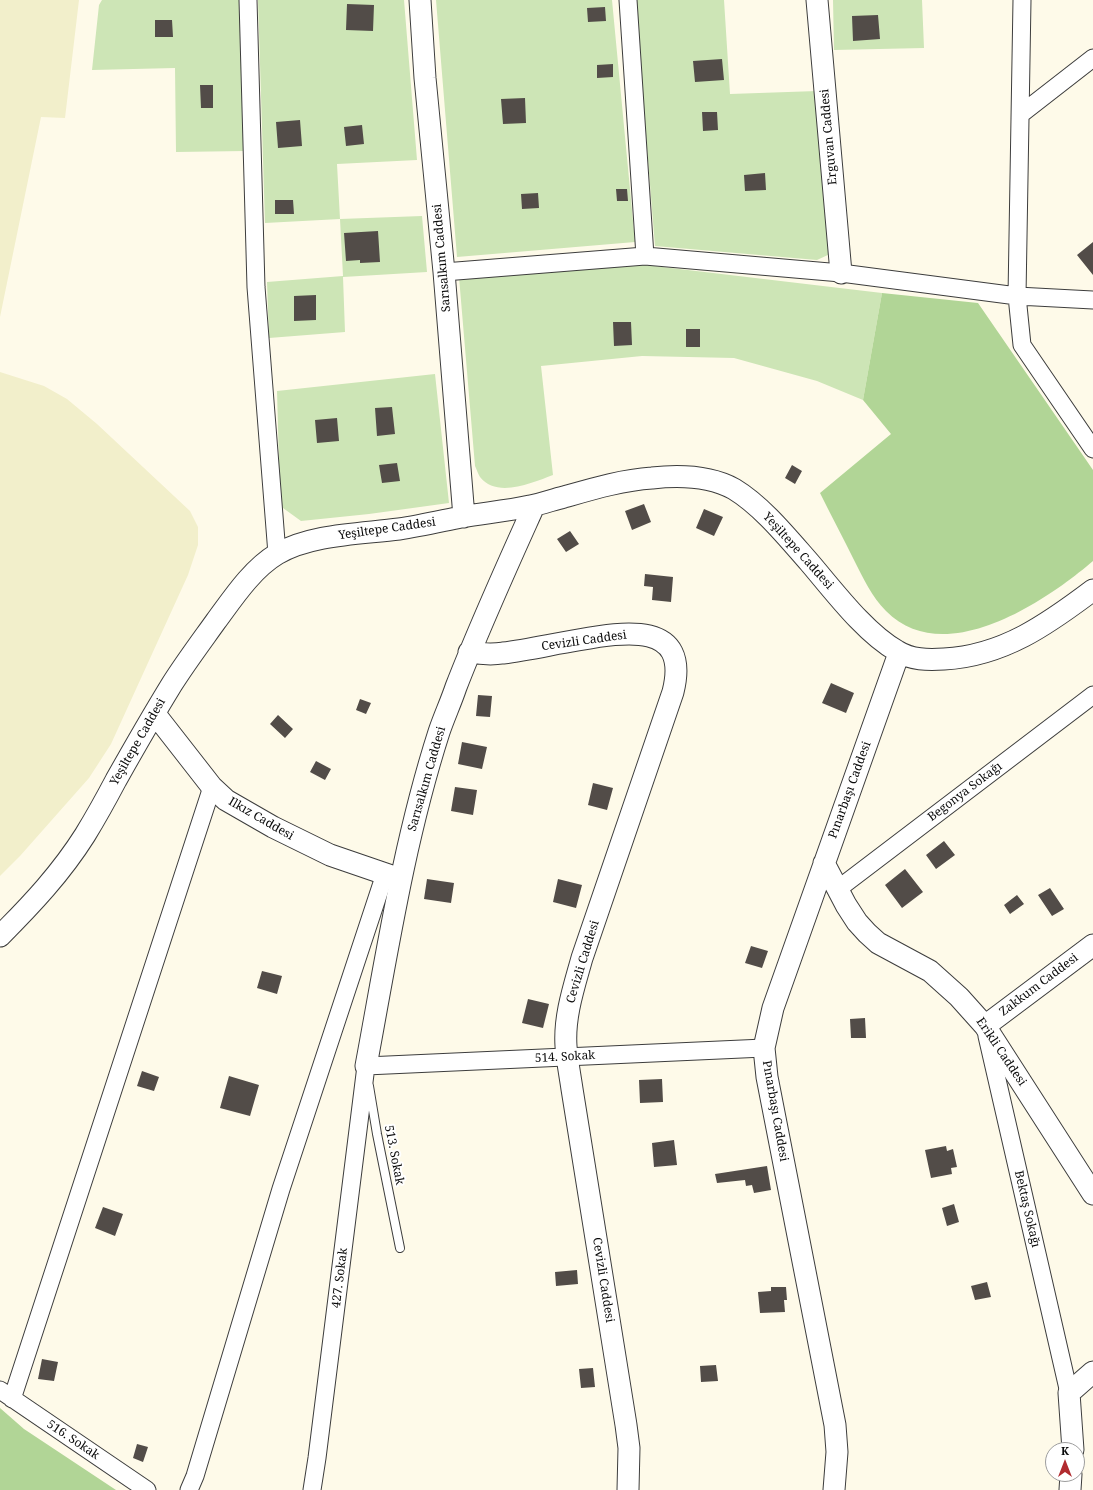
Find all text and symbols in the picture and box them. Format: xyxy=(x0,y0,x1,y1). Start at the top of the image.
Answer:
street label: Erguvan Caddesi xyxy=(818,88,840,186)
street label: Sarısalkım Caddesi xyxy=(430,203,454,313)
street label: Yeşiltepe Caddesi xyxy=(760,510,836,592)
street label: Yeşiltepe Caddesi xyxy=(337,515,437,543)
street label: Cevizli Caddesi xyxy=(540,628,628,654)
street label: Yeşiltepe Caddesi xyxy=(107,696,169,788)
street label: Sarısalkım Caddesi xyxy=(405,725,449,833)
street label: Pınarbaşı Caddesi xyxy=(826,739,874,841)
street label: Begonya Sokağı xyxy=(925,759,1005,825)
street label: Ilkız Caddesi xyxy=(226,795,296,843)
street label: Cevizli Caddesi xyxy=(564,919,602,1005)
street label: Zakkum Caddesi xyxy=(997,951,1081,1019)
street label: Erikli Caddesi xyxy=(973,1015,1029,1089)
street label: 514. Sokak xyxy=(534,1048,596,1066)
street label: Pınarbaşı Caddesi xyxy=(759,1059,791,1163)
street label: 513. Sokak xyxy=(381,1124,407,1186)
street label: Bektaş Sokağı xyxy=(1011,1169,1043,1249)
street label: Cevizli Caddesi xyxy=(589,1236,617,1324)
street label: 427. Sokak xyxy=(329,1247,351,1309)
street label: 516. Sokak xyxy=(44,1417,102,1463)
north arrow xyxy=(1045,1442,1085,1482)
text: K xyxy=(1061,1443,1069,1458)

